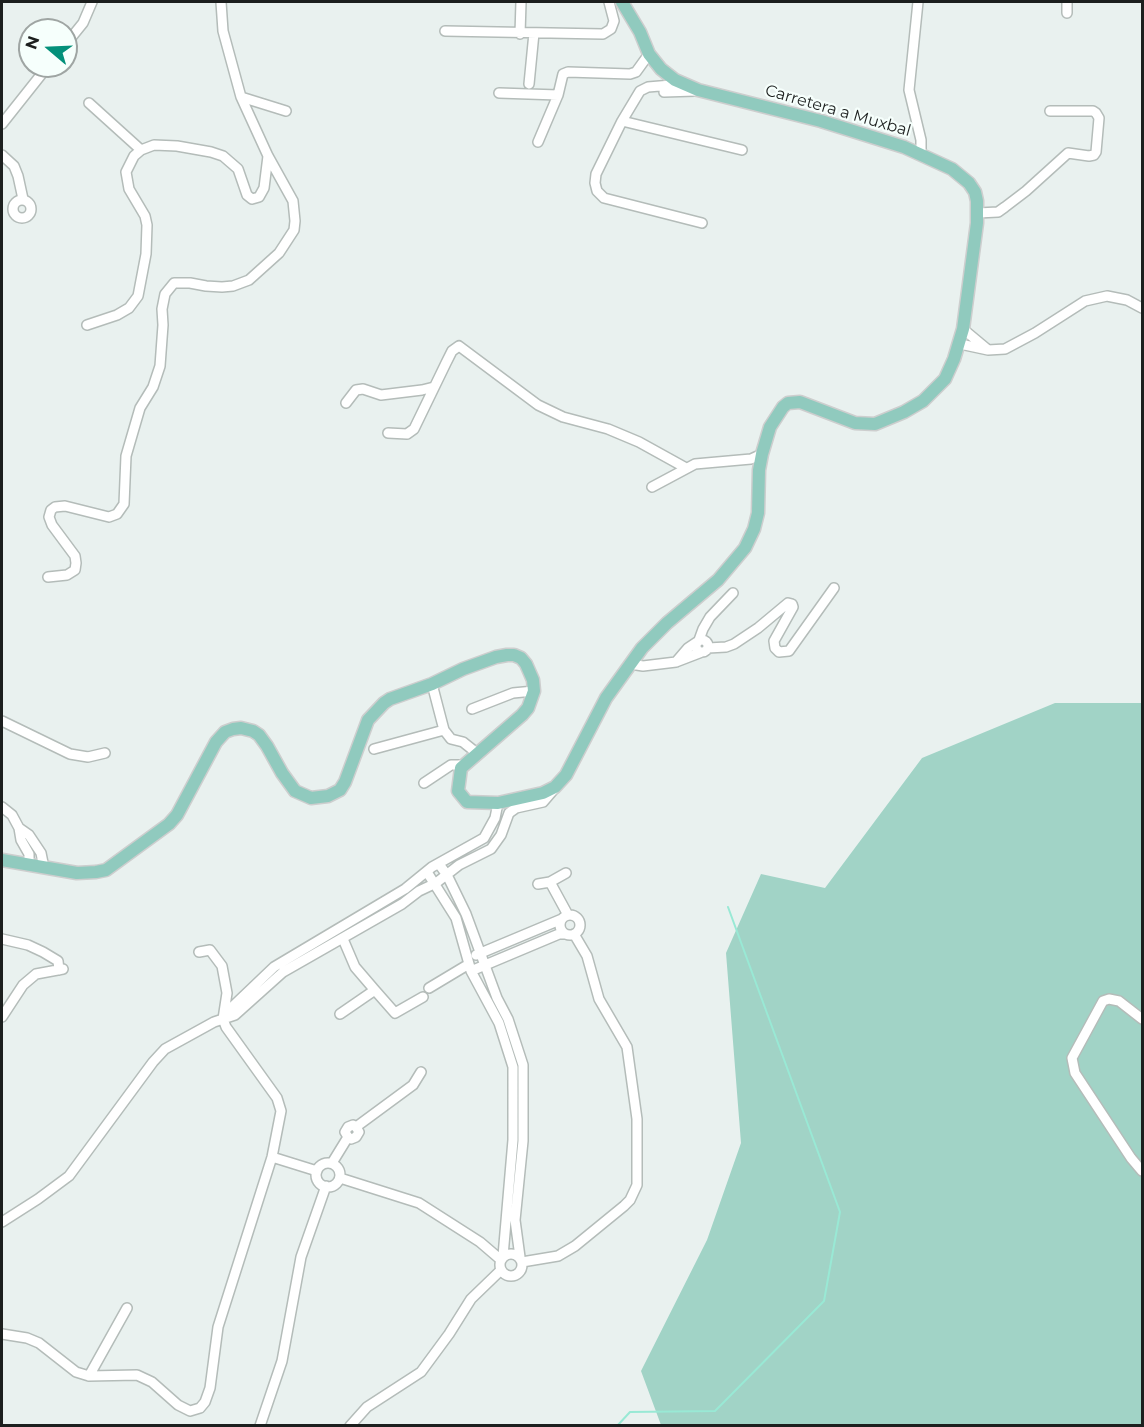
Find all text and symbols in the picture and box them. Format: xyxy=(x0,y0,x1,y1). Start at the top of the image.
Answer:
north arrow xyxy=(18,18,78,78)
text: N xyxy=(21,33,43,52)
street label: Carretera a Muxbal xyxy=(763,81,913,141)

